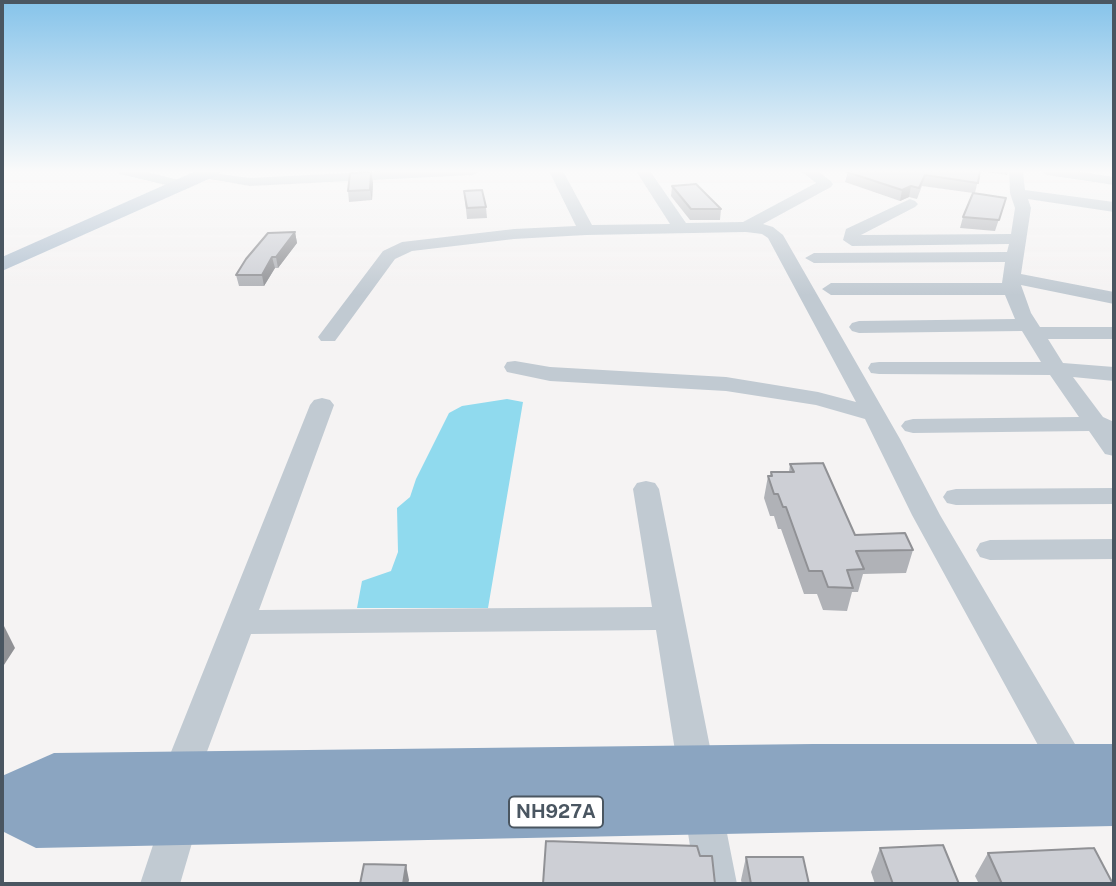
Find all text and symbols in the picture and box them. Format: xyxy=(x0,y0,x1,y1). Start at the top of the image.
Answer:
road number: NH927A xyxy=(509,796,603,828)

